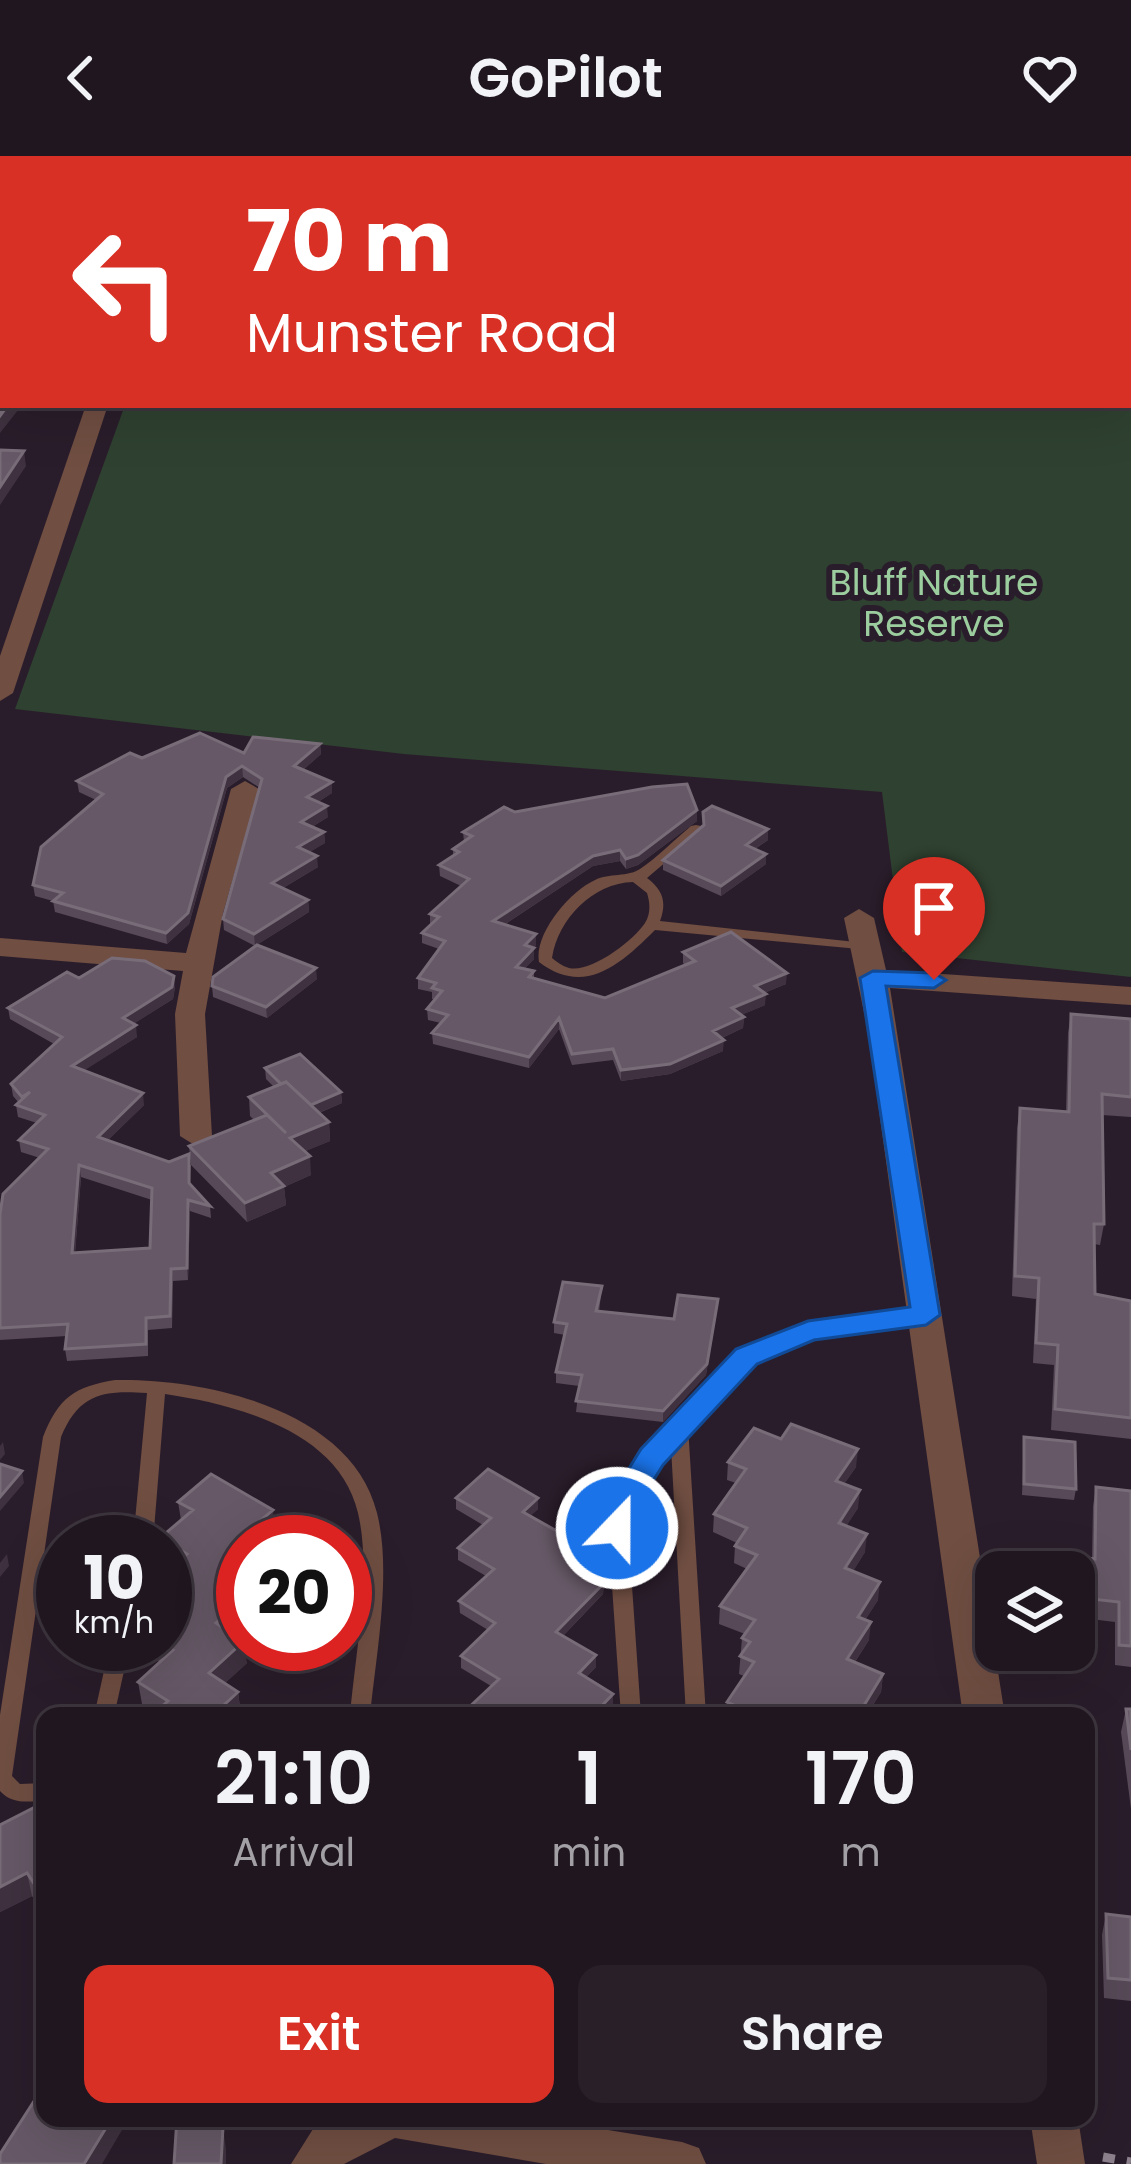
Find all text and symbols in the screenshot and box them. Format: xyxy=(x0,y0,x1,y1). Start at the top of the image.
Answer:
text: GoPilot xyxy=(468,40,663,116)
icon: back xyxy=(48,45,114,111)
icon: heart xyxy=(1017,45,1083,111)
text: 70 m xyxy=(246,183,452,300)
icon: left xyxy=(48,204,204,360)
text: Munster Road xyxy=(246,295,618,371)
park label: Bluff Nature Reserve xyxy=(830,557,1038,649)
pin xyxy=(883,857,985,980)
icon: arrive xyxy=(901,875,967,941)
position arrow xyxy=(554,1465,680,1591)
speed limit sign: 20 xyxy=(216,1515,372,1671)
text: 10 xyxy=(83,1536,145,1620)
map controls xyxy=(975,1551,1095,1671)
button: layers xyxy=(975,1551,1095,1671)
text: km/h xyxy=(74,1601,154,1644)
text: 21:10 xyxy=(214,1728,373,1829)
text: 1 xyxy=(576,1728,602,1829)
text: 170 xyxy=(805,1728,917,1829)
text: Arrival xyxy=(232,1825,355,1880)
text: min xyxy=(552,1825,626,1880)
text: m xyxy=(841,1825,881,1880)
button: Exit xyxy=(84,1965,554,2103)
button: Share xyxy=(578,1965,1047,2103)

